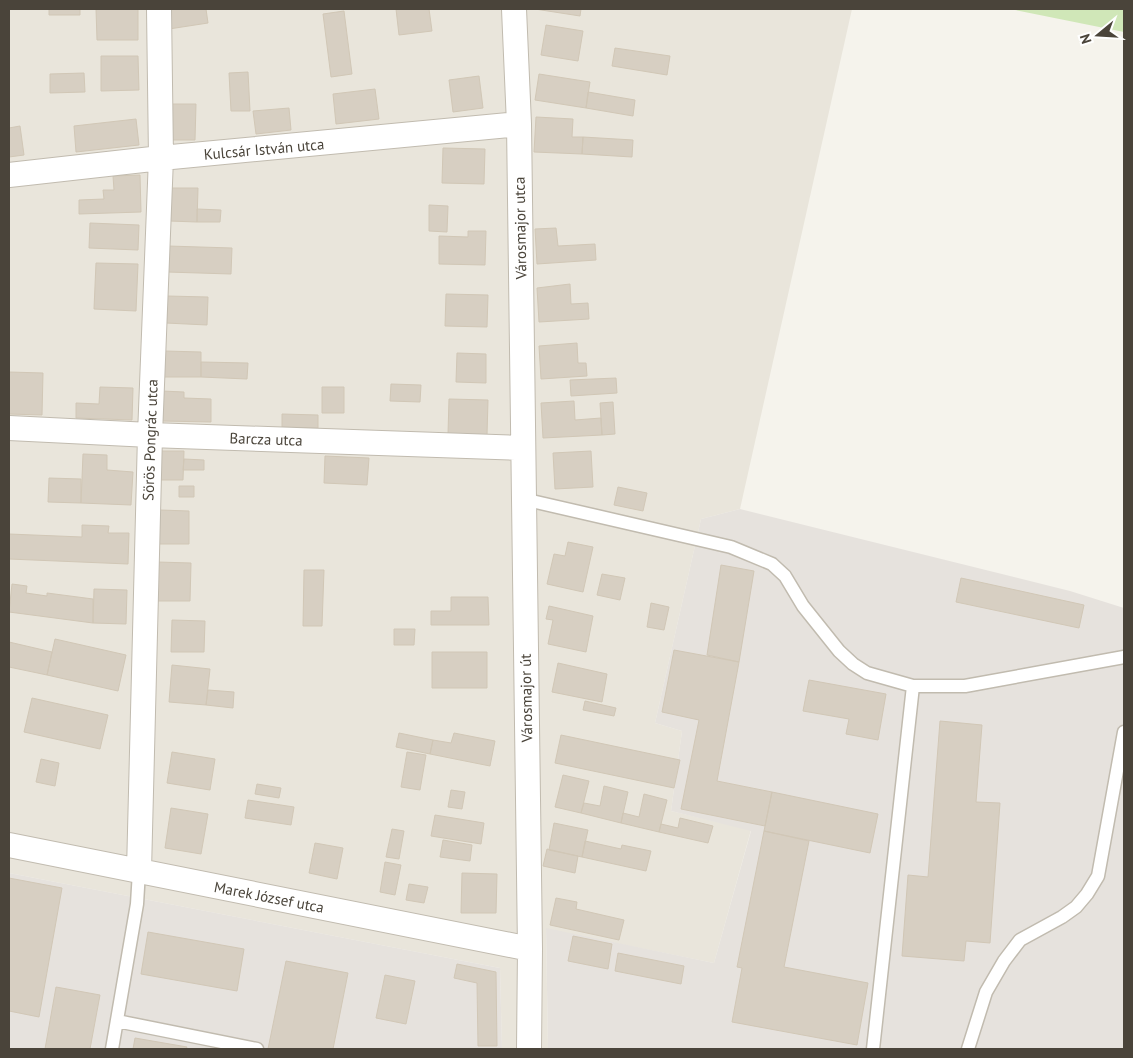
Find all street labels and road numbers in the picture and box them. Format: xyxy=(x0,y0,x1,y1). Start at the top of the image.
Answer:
street label: Kulcsár István utca xyxy=(203,134,325,164)
street label: Városmajor utca xyxy=(510,176,530,281)
street label: Sörös Pongrác utca xyxy=(138,379,162,501)
street label: Barcza utca xyxy=(229,428,303,450)
street label: Városmajor út xyxy=(516,654,536,743)
street label: Marek József utca xyxy=(212,877,326,917)

